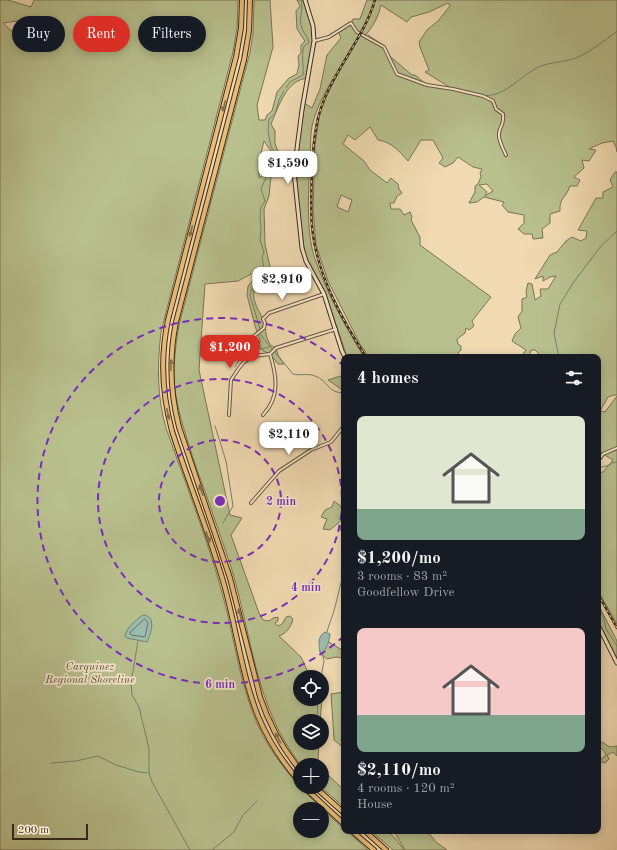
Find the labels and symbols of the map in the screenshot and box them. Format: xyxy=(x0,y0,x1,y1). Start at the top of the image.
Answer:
one-way arrow xyxy=(221,100,227,112)
pin: $1,590 xyxy=(255,151,321,185)
one-way arrow xyxy=(188,226,194,238)
pin: $2,910 xyxy=(249,267,315,301)
pin: $1,200 xyxy=(197,335,263,369)
one-way arrow xyxy=(168,358,174,371)
one-way arrow xyxy=(165,408,171,420)
pin: $2,110 xyxy=(256,422,322,456)
one-way arrow xyxy=(197,484,203,496)
centre of rings xyxy=(213,494,227,508)
text: 2 min xyxy=(266,496,296,508)
one-way arrow xyxy=(206,532,212,544)
text: 4 min xyxy=(291,582,321,594)
one-way arrow xyxy=(237,608,243,620)
park label: Carquinez Regional Shoreline xyxy=(44,662,135,686)
text: 6 min xyxy=(205,679,235,691)
one-way arrow xyxy=(275,732,282,744)
scale bar xyxy=(12,822,88,841)

